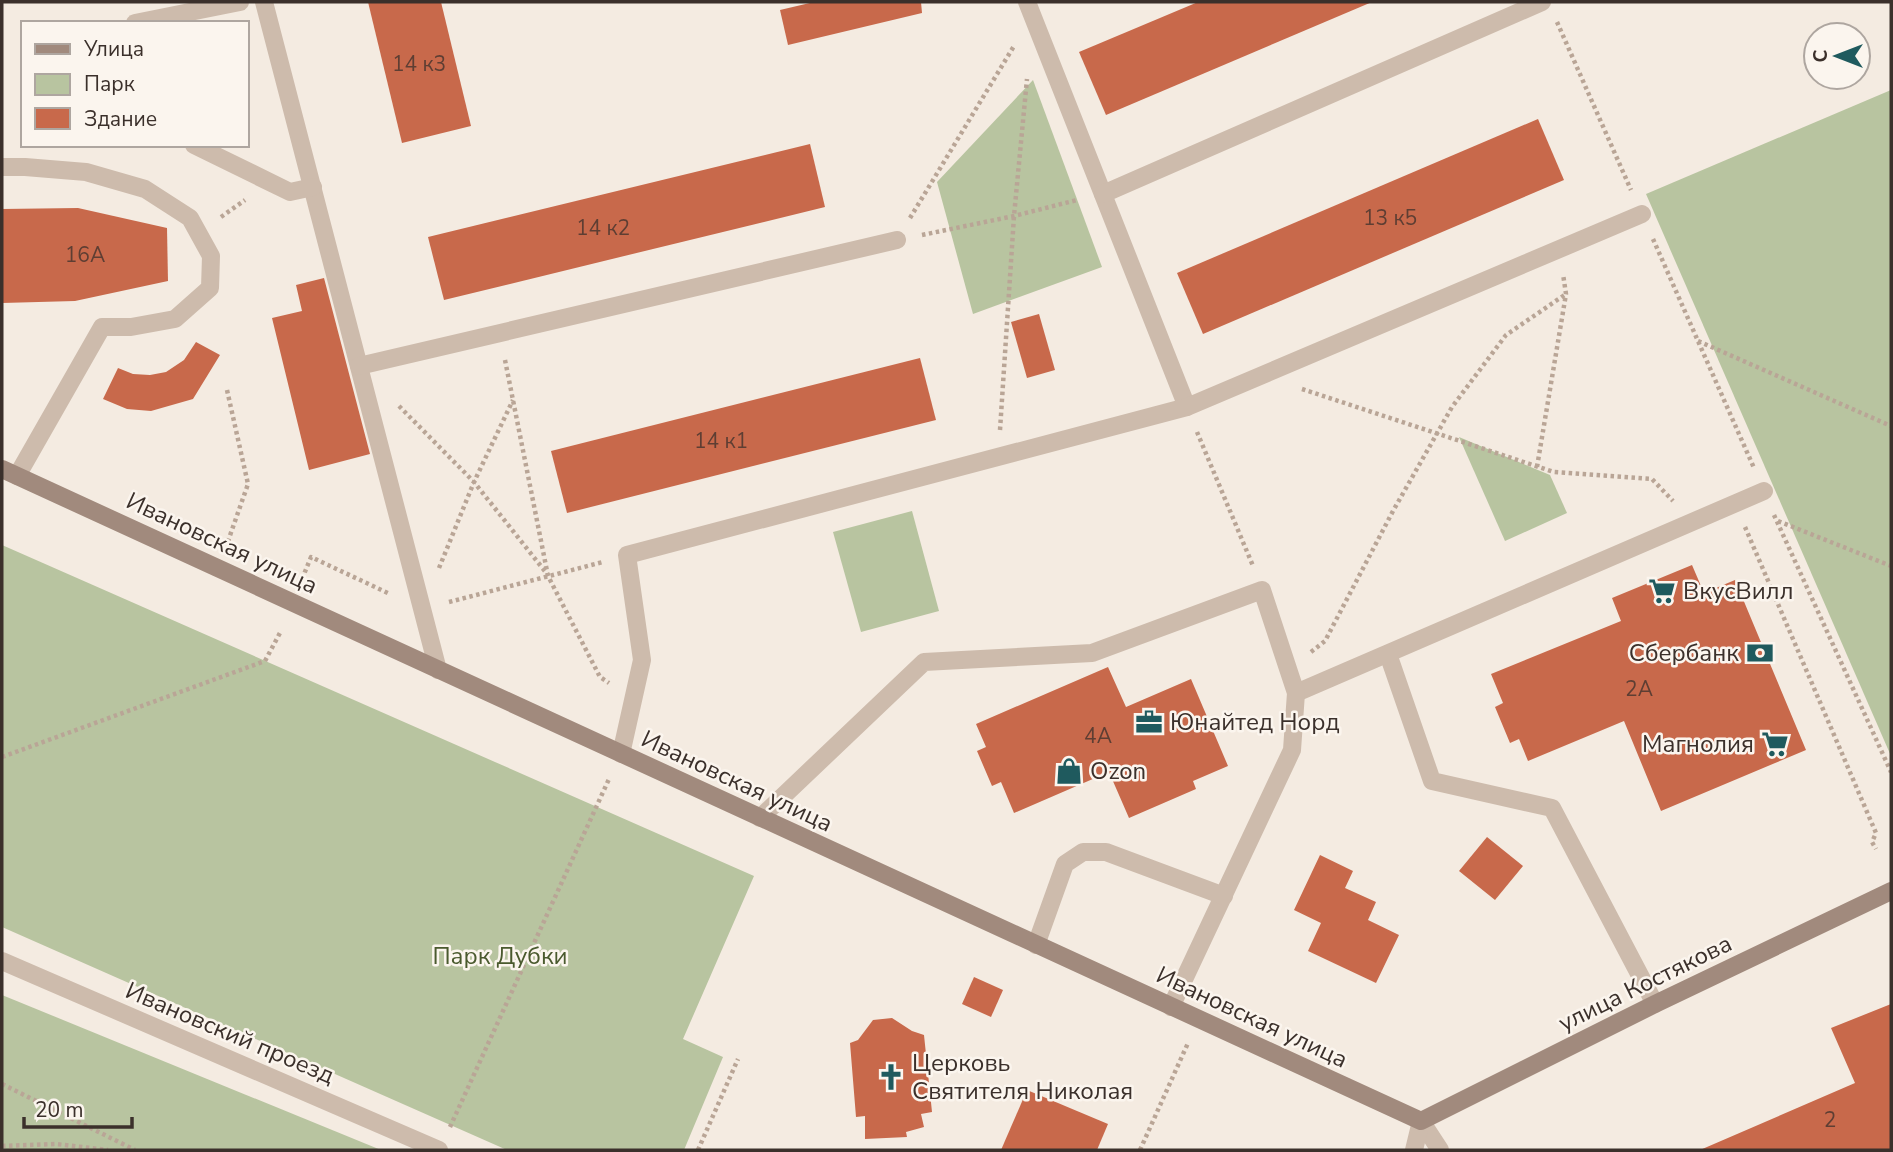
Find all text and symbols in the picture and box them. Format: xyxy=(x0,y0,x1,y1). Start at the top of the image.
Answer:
legend xyxy=(21,21,248,147)
north arrow xyxy=(1802,21,1872,91)
text: Улица xyxy=(83,35,144,63)
text: С xyxy=(1808,49,1834,62)
house number: 14 к3 xyxy=(392,50,446,78)
text: Парк xyxy=(84,70,136,98)
text: Здание xyxy=(84,105,157,133)
house number: 13 к5 xyxy=(1363,204,1417,232)
house number: 14 к2 xyxy=(576,214,630,242)
house number: 16А xyxy=(65,241,105,269)
house number: 14 к1 xyxy=(694,427,748,455)
street label: Ивановская улица xyxy=(121,485,323,601)
place label: ВкусВилл xyxy=(1683,575,1793,607)
supermarket icon: ВкусВилл xyxy=(1647,576,1677,606)
place label: Сбербанк xyxy=(1629,637,1739,669)
bank icon: Сбербанк xyxy=(1745,638,1775,668)
house number: 2А xyxy=(1625,675,1653,703)
place label: Юнайтед Норд xyxy=(1170,706,1340,738)
office icon: Юнайтед Норд xyxy=(1134,707,1164,737)
house number: 4А xyxy=(1084,722,1112,750)
street label: Ивановская улица xyxy=(636,723,838,839)
place label: Магнолия xyxy=(1642,728,1754,760)
supermarket icon: Магнолия xyxy=(1760,729,1790,759)
place label: Ozon xyxy=(1090,755,1146,787)
shop icon: Ozon xyxy=(1054,756,1084,786)
street label: улица Костякова xyxy=(1553,927,1737,1039)
park label: Парк Дубки xyxy=(432,940,568,972)
street label: Ивановская улица xyxy=(1151,959,1353,1075)
street label: Ивановский проезд xyxy=(121,975,339,1091)
place label: Церковь Святителя Николая xyxy=(912,1047,1133,1107)
church icon: Церковь Святителя Николая xyxy=(876,1062,906,1092)
scale bar xyxy=(24,1086,133,1130)
text: 20 m xyxy=(35,1096,84,1124)
house number: 2 xyxy=(1824,1106,1836,1134)

